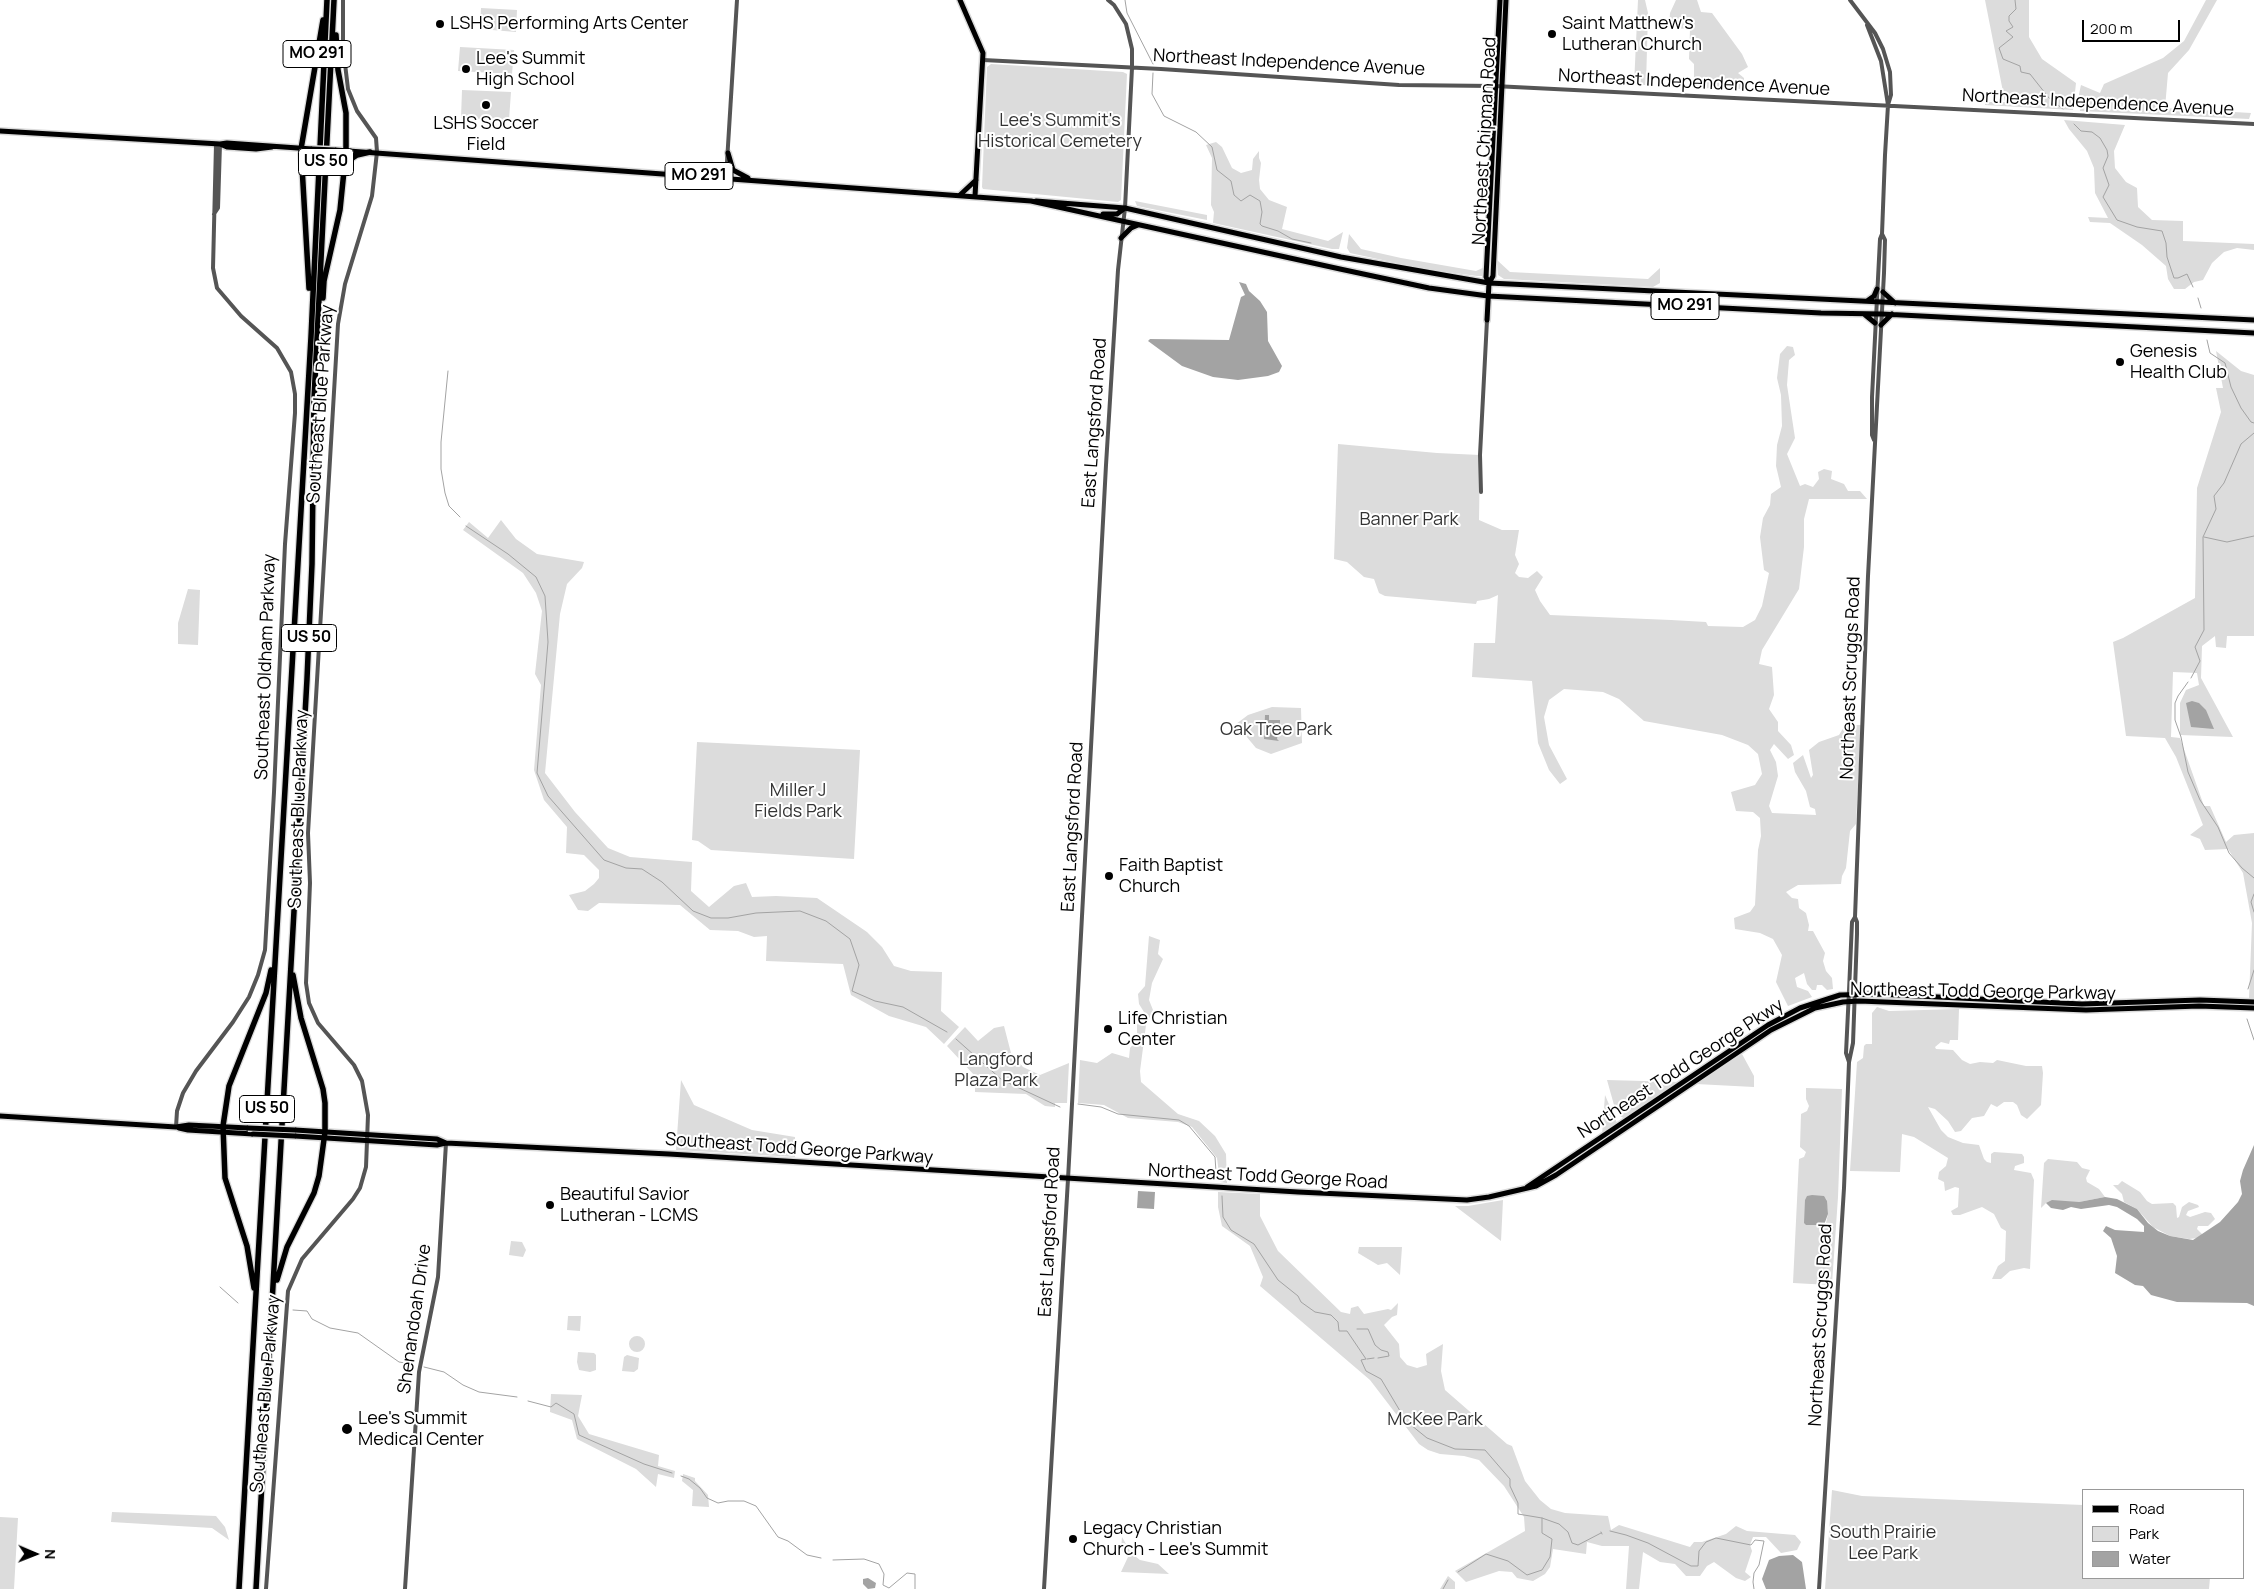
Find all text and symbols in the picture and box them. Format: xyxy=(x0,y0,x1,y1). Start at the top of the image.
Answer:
scale bar xyxy=(2084,10,2182,42)
place label: LSHS Performing Arts Center xyxy=(450,13,689,35)
place label: Saint Matthew's Lutheran Church xyxy=(1562,13,1702,56)
marker: LSHS Performing Arts Center xyxy=(434,18,446,30)
text: 200 m xyxy=(2090,18,2133,39)
marker: Saint Matthew's Lutheran Church xyxy=(1546,28,1558,40)
street label: Northeast Chipman Road xyxy=(1469,36,1501,246)
road number: MO 291 xyxy=(283,41,351,68)
street label: Northeast Independence Avenue xyxy=(1153,45,1425,81)
place label: Lee's Summit High School xyxy=(476,48,585,90)
marker: Lee's Summit High School xyxy=(460,63,472,75)
street label: Northeast Independence Avenue xyxy=(1558,65,1830,101)
street label: Northeast Independence Avenue xyxy=(1962,85,2234,121)
marker: LSHS Soccer Field xyxy=(480,99,492,111)
park label: Lee's Summit's Historical Cemetery xyxy=(978,110,1142,152)
place label: LSHS Soccer Field xyxy=(433,113,539,156)
road number: US 50 xyxy=(298,148,354,176)
road number: MO 291 xyxy=(665,162,733,190)
road number: MO 291 xyxy=(1651,292,1719,320)
street label: Southeast Blue Parkway xyxy=(303,304,339,504)
street label: East Langsford Road xyxy=(1078,337,1112,509)
place label: Genesis Health Club xyxy=(2130,341,2227,384)
marker: Genesis Health Club xyxy=(2114,356,2126,368)
park label: Banner Park xyxy=(1360,509,1458,531)
street label: Southeast Oldham Parkway xyxy=(251,553,281,781)
street label: Northeast Scruggs Road xyxy=(1837,576,1865,780)
road number: US 50 xyxy=(282,624,336,651)
street label: Southeast Blue Parkway xyxy=(285,709,313,909)
park label: Oak Tree Park xyxy=(1220,719,1332,741)
street label: East Langsford Road xyxy=(1058,741,1088,913)
park label: Miller J Fields Park xyxy=(754,780,842,822)
place label: Faith Baptist Church xyxy=(1119,855,1223,898)
marker: Faith Baptist Church xyxy=(1103,870,1115,882)
street label: Northeast Todd George Parkway xyxy=(1850,979,2116,1005)
street label: Northeast Todd George Pkwy xyxy=(1574,994,1788,1144)
place label: Life Christian Center xyxy=(1118,1008,1227,1050)
marker: Life Christian Center xyxy=(1102,1023,1114,1035)
park label: Langford Plaza Park xyxy=(954,1049,1038,1092)
road number: US 50 xyxy=(240,1096,294,1122)
street label: Southeast Todd George Parkway xyxy=(664,1129,934,1169)
street label: East Langsford Road xyxy=(1035,1146,1065,1318)
street label: Northeast Todd George Road xyxy=(1147,1160,1389,1194)
place label: Beautiful Savior Lutheran - LCMS xyxy=(560,1184,698,1226)
marker: Beautiful Savior Lutheran - LCMS xyxy=(544,1199,556,1211)
street label: Northeast Scruggs Road xyxy=(1805,1223,1837,1427)
street label: Shenandoah Drive xyxy=(394,1243,436,1395)
street label: Southeast Blue Parkway xyxy=(247,1294,285,1494)
place label: Lee's Summit Medical Center xyxy=(358,1408,484,1450)
park label: McKee Park xyxy=(1387,1409,1483,1431)
marker: Lee's Summit Medical Center xyxy=(340,1422,354,1436)
legend xyxy=(2082,1489,2244,1579)
text: Road xyxy=(2129,1498,2165,1519)
place label: Legacy Christian Church - Lee's Summit xyxy=(1083,1518,1268,1560)
park label: South Prairie Lee Park xyxy=(1830,1522,1936,1565)
text: Park xyxy=(2129,1523,2159,1544)
north arrow xyxy=(10,1529,60,1579)
marker: Legacy Christian Church - Lee's Summit xyxy=(1067,1533,1079,1545)
text: Water xyxy=(2129,1548,2171,1569)
text: N xyxy=(41,1549,60,1559)

